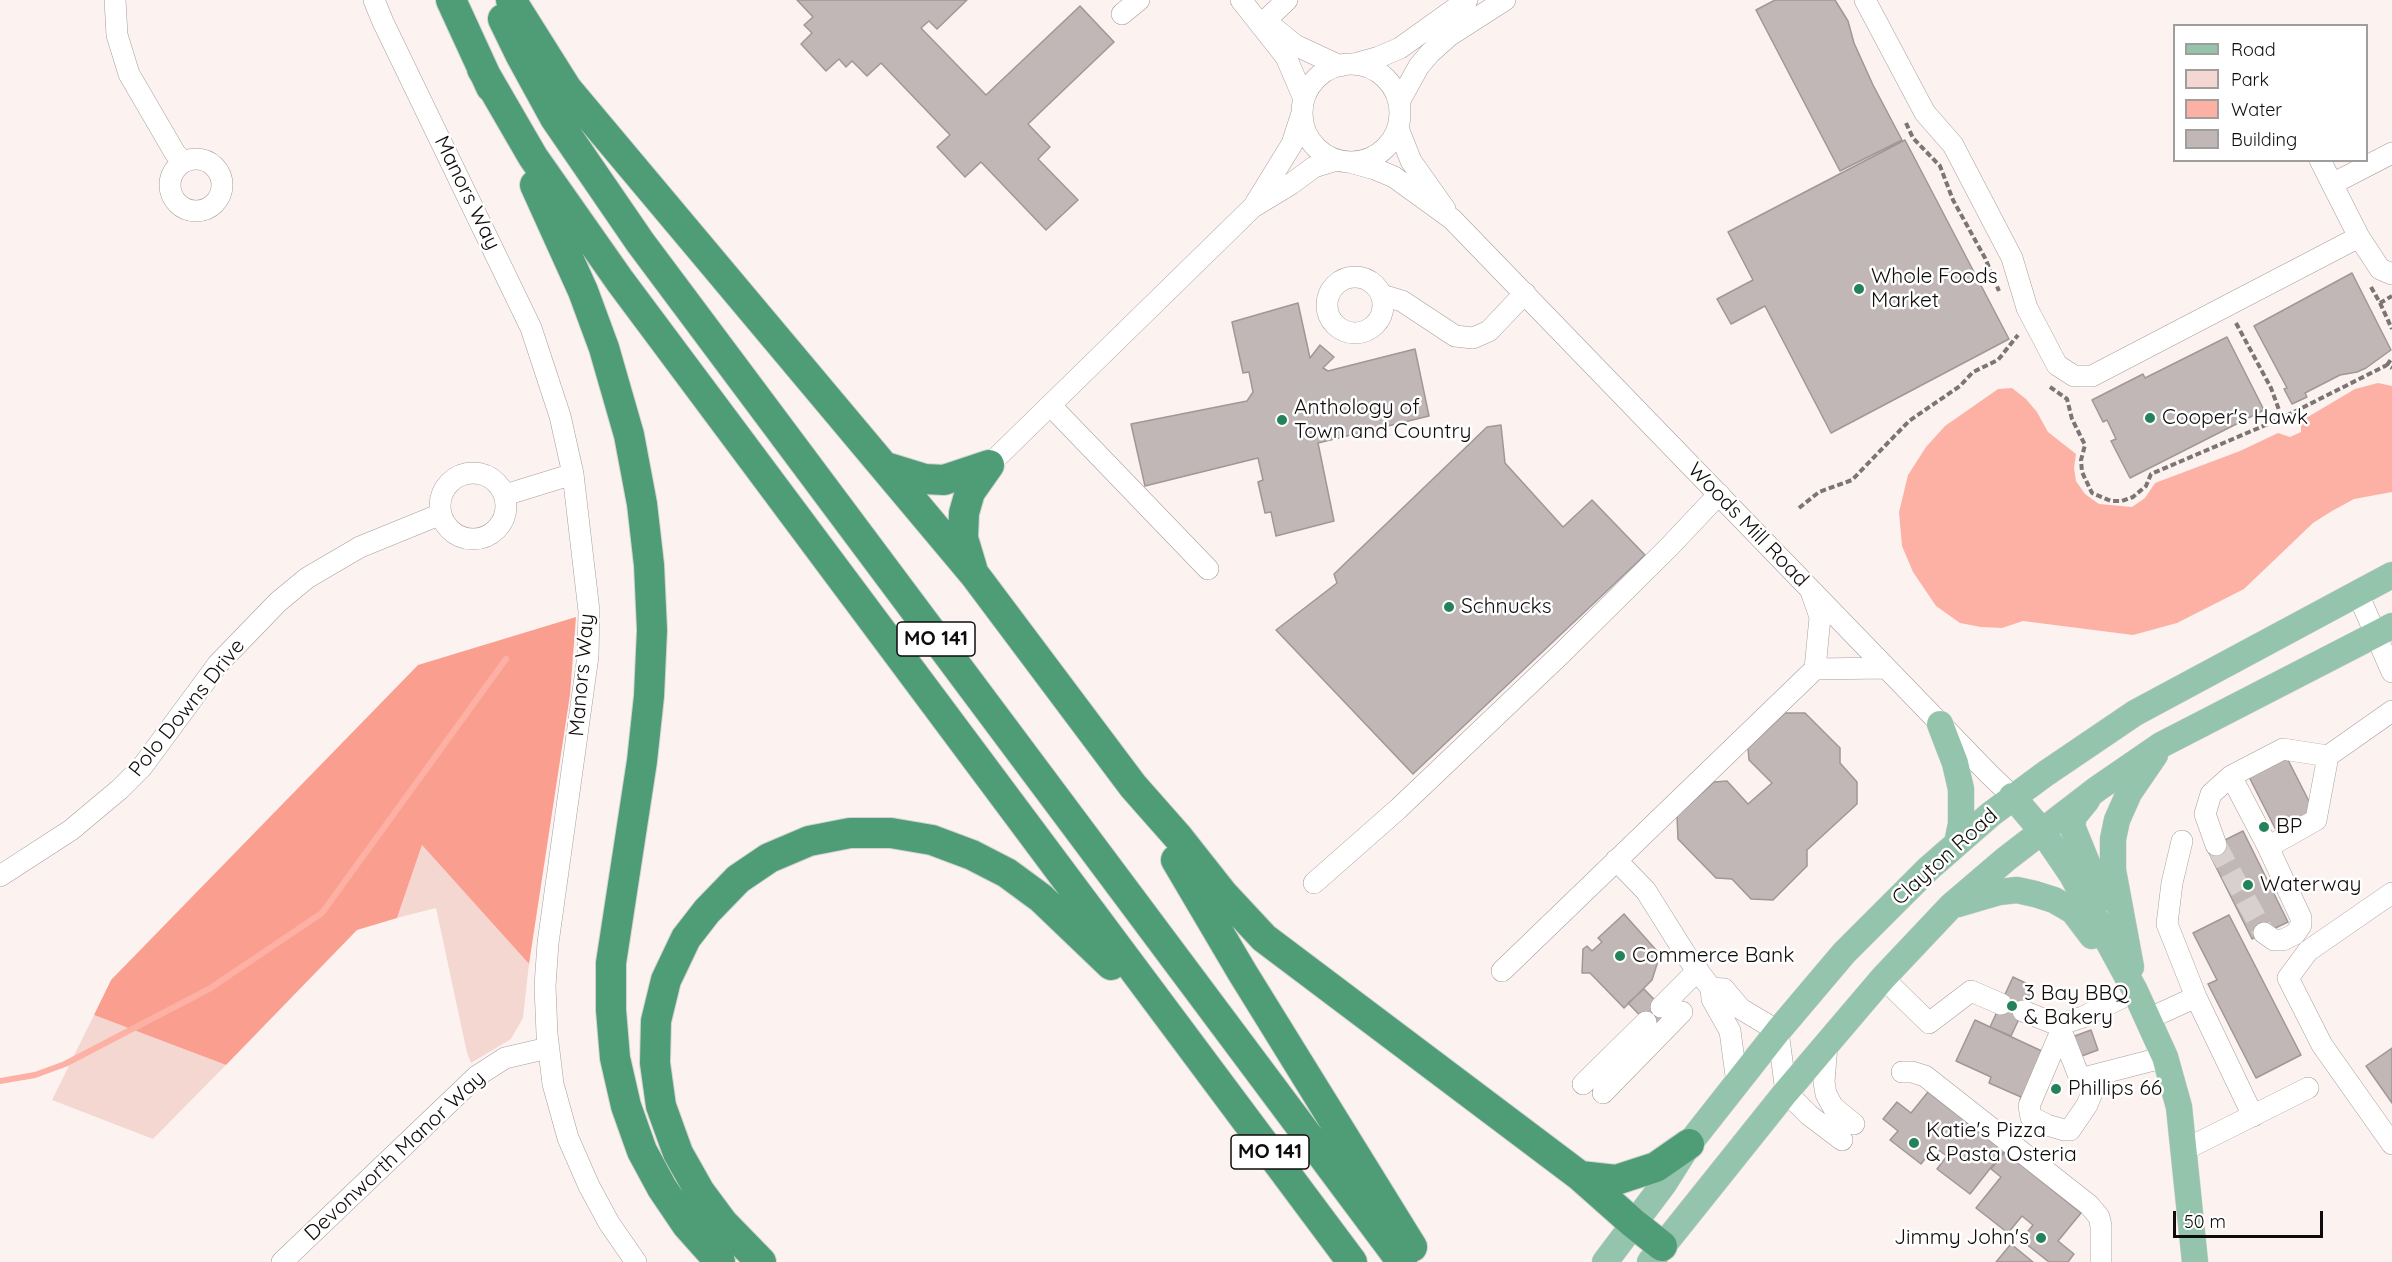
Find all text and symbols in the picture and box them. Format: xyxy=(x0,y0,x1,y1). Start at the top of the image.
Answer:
legend xyxy=(2173,24,2368,162)
text: Road xyxy=(2231,38,2276,61)
text: Park xyxy=(2231,68,2269,91)
text: Water xyxy=(2231,98,2282,121)
text: Building xyxy=(2231,128,2297,151)
street label: Manors Way xyxy=(429,132,505,254)
place label: Whole Foods Market xyxy=(1871,264,1998,314)
marker: Whole Foods Market xyxy=(1852,282,1866,296)
place label: Anthology of Town and Country xyxy=(1294,395,1471,445)
place label: Cooper's Hawk xyxy=(2162,405,2308,431)
marker: Cooper's Hawk xyxy=(2143,411,2157,425)
marker: Anthology of Town and Country xyxy=(1275,413,1289,427)
street label: Woods Mill Road xyxy=(1682,458,1814,592)
place label: Schnucks xyxy=(1461,594,1552,620)
marker: Schnucks xyxy=(1442,600,1456,614)
street label: Manors Way xyxy=(564,612,600,738)
road number: MO 141 xyxy=(897,622,975,656)
street label: Polo Downs Drive xyxy=(124,634,250,782)
street label: Clayton Road xyxy=(1887,803,2003,911)
place label: BP xyxy=(2276,814,2302,840)
marker: BP xyxy=(2257,820,2271,834)
place label: Waterway xyxy=(2260,872,2361,898)
marker: Waterway xyxy=(2241,878,2255,892)
place label: Commerce Bank xyxy=(1632,943,1794,969)
marker: Commerce Bank xyxy=(1613,949,1627,963)
place label: 3 Bay BBQ & Bakery xyxy=(2024,981,2128,1031)
marker: 3 Bay BBQ & Bakery xyxy=(2005,999,2019,1013)
street label: Devonworth Manor Way xyxy=(299,1066,491,1246)
place label: Phillips 66 xyxy=(2068,1076,2162,1102)
marker: Phillips 66 xyxy=(2049,1082,2063,1096)
place label: Katie's Pizza & Pasta Osteria xyxy=(1926,1118,2077,1168)
road number: MO 141 xyxy=(1231,1135,1309,1169)
marker: Katie's Pizza & Pasta Osteria xyxy=(1907,1136,1921,1150)
scale bar xyxy=(2176,1199,2326,1237)
text: 50 m xyxy=(2184,1210,2226,1233)
place label: Jimmy John's xyxy=(1894,1225,2029,1251)
marker: Jimmy John's xyxy=(2034,1231,2048,1245)

